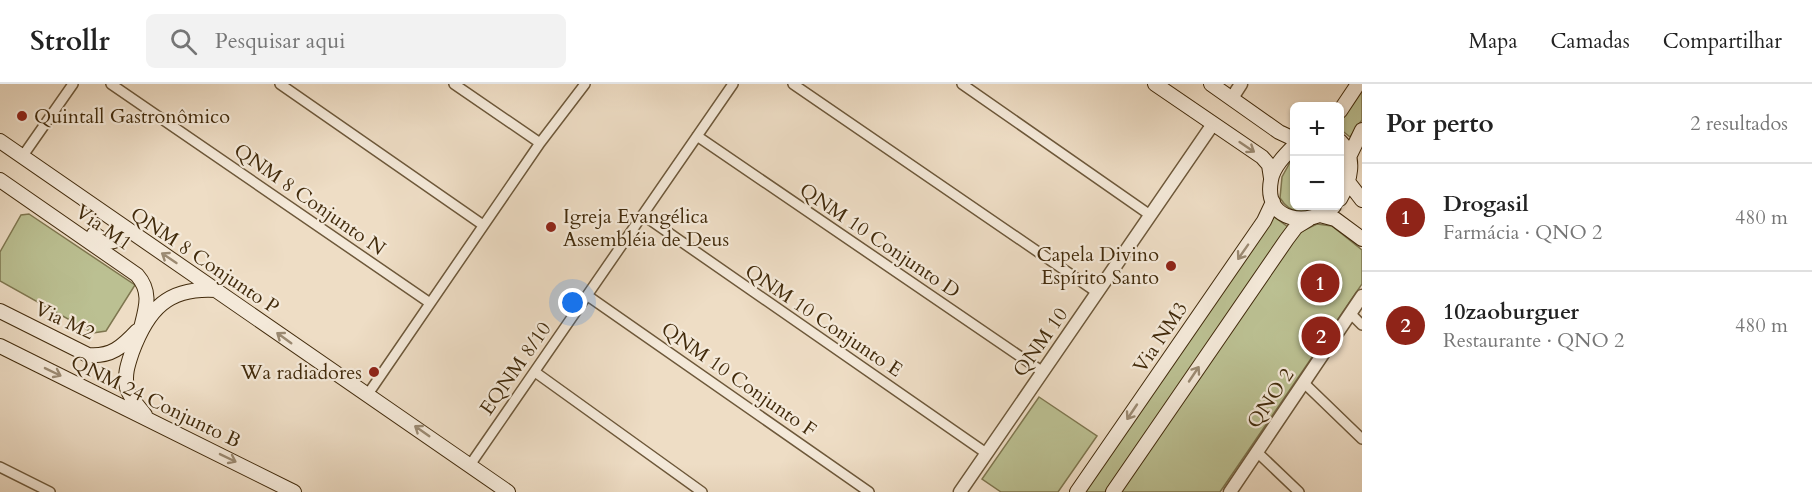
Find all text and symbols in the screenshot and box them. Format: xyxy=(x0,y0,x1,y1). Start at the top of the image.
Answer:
search box xyxy=(146,14,566,68)
text: Strollr xyxy=(30,22,110,60)
icon: search xyxy=(167,25,200,58)
text: Pesquisar aqui xyxy=(215,26,345,56)
text: Mapa xyxy=(1468,27,1518,56)
text: Camadas xyxy=(1551,27,1630,56)
text: Compartilhar xyxy=(1663,27,1782,56)
map controls xyxy=(1290,102,1344,210)
button: + xyxy=(1290,102,1344,156)
place label: Quintall Gastronômico xyxy=(34,103,230,130)
text: Por perto xyxy=(1386,106,1494,141)
marker: Quintall Gastronômico xyxy=(15,109,29,123)
text: 2 resultados xyxy=(1690,110,1788,137)
street label: QNM 8 Conjunto N xyxy=(229,137,391,262)
one-way arrow xyxy=(1239,141,1255,153)
button: − xyxy=(1290,156,1344,210)
street label: QNM 10 Conjunto D xyxy=(794,176,965,304)
text: Drogasil xyxy=(1443,189,1529,219)
street label: Via M1 xyxy=(70,198,137,257)
street label: QNM 8 Conjunto P xyxy=(125,201,285,320)
place label: Igreja Evangélica Assembléia de Deus xyxy=(563,203,729,253)
text: 1 xyxy=(1400,204,1411,231)
text: 480 m xyxy=(1735,204,1788,231)
text: Farmácia · QNO 2 xyxy=(1443,219,1602,246)
marker: Igreja Evangélica Assembléia de Deus xyxy=(544,220,558,234)
place label: Capela Divino Espírito Santo xyxy=(1036,241,1159,291)
one-way arrow xyxy=(1237,243,1249,259)
one-way arrow xyxy=(161,252,178,264)
street label: QNM 10 Conjunto E xyxy=(740,258,908,383)
marker: Capela Divino Espírito Santo xyxy=(1164,259,1178,273)
pin: 1 xyxy=(1300,260,1340,306)
your location xyxy=(558,288,587,317)
street label: Via M2 xyxy=(30,295,99,346)
street label: Via NM3 xyxy=(1127,296,1194,378)
text: 10zaoburguer xyxy=(1443,297,1579,327)
street label: QNM 10 xyxy=(1007,302,1074,382)
text: 2 xyxy=(1400,312,1411,339)
text: 480 m xyxy=(1735,312,1788,339)
pin: 2 xyxy=(1302,314,1340,358)
street label: EQNM 8/10 xyxy=(473,316,557,420)
street label: QNM 10 Conjunto F xyxy=(656,316,822,443)
text: Restaurante · QNO 2 xyxy=(1443,327,1624,354)
one-way arrow xyxy=(277,332,293,344)
street label: QNM 24 Conjunto B xyxy=(66,349,245,454)
place label: Wa radiadores xyxy=(240,359,362,386)
street label: QNO 2 xyxy=(1240,363,1300,434)
marker: Wa radiadores xyxy=(367,365,381,379)
one-way arrow xyxy=(43,366,61,378)
one-way arrow xyxy=(1187,366,1200,383)
one-way arrow xyxy=(1126,404,1138,420)
one-way arrow xyxy=(414,425,430,437)
one-way arrow xyxy=(218,452,236,464)

